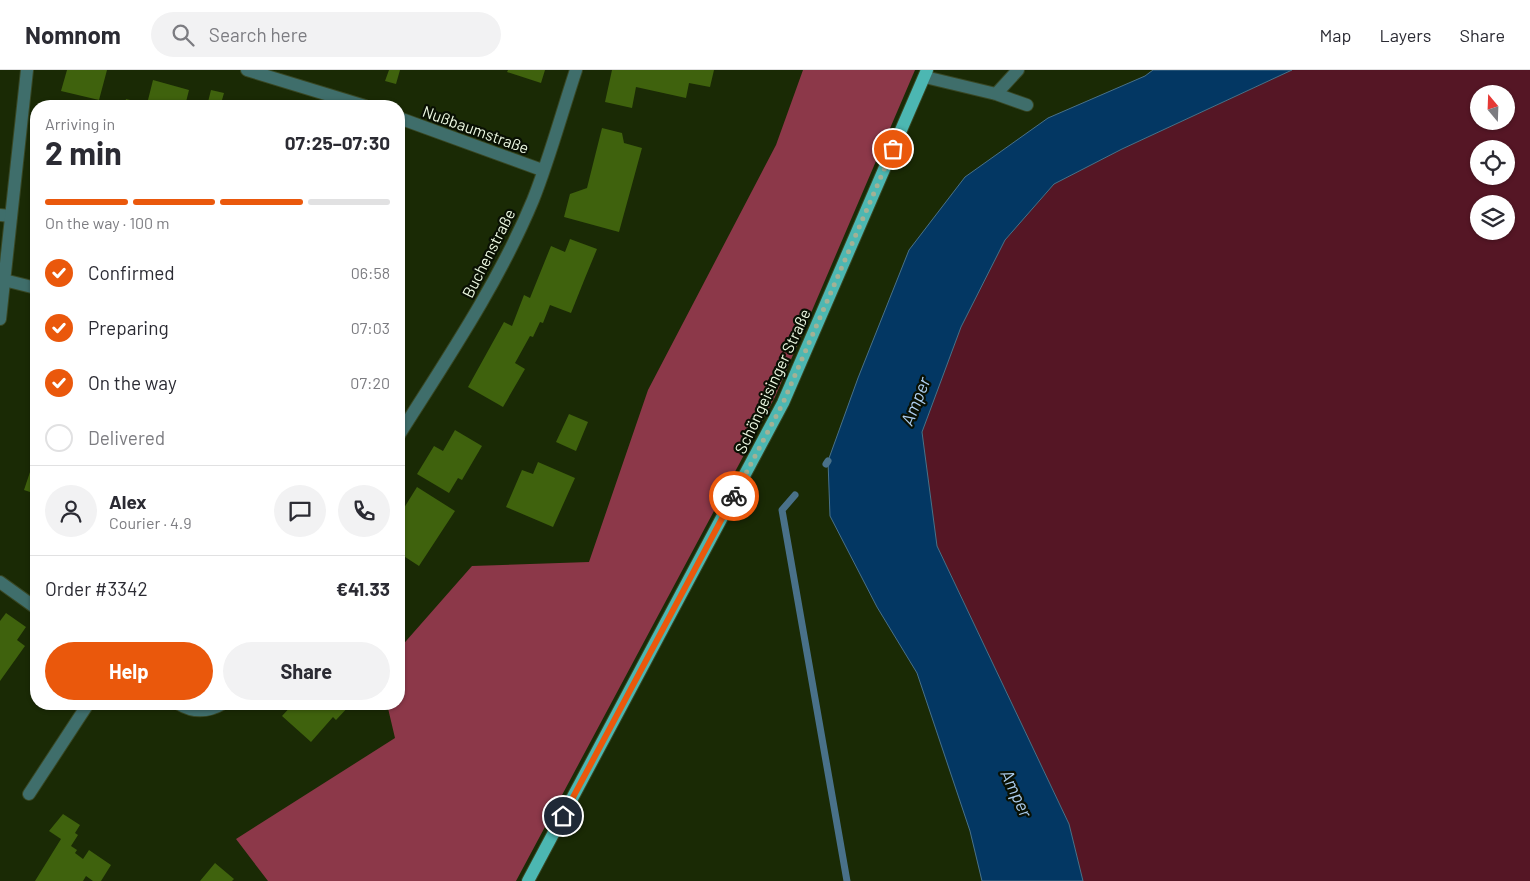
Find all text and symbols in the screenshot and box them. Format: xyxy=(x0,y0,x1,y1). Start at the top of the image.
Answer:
search box xyxy=(151,12,501,57)
text: Nomnom xyxy=(25,20,121,49)
icon: search xyxy=(169,21,197,49)
text: Search here xyxy=(209,23,308,46)
text: Map xyxy=(1319,24,1351,46)
text: Layers xyxy=(1379,24,1432,46)
text: Share xyxy=(1460,24,1505,46)
north arrow xyxy=(1470,85,1515,130)
map controls xyxy=(1470,85,1515,240)
street label: Nußbaumstraße xyxy=(420,101,532,157)
text: Arriving in xyxy=(45,114,115,133)
pin xyxy=(872,128,914,170)
text: 07:25–07:30 xyxy=(285,131,390,154)
text: 2 min xyxy=(45,133,122,171)
icon: bag xyxy=(879,135,907,163)
button: locate xyxy=(1470,140,1515,185)
button: layers xyxy=(1470,195,1515,240)
street label: Buchenstraße xyxy=(457,205,519,301)
text: On the way · 100 m xyxy=(45,213,170,232)
icon: check xyxy=(45,259,73,287)
text: Confirmed xyxy=(88,261,175,284)
text: 06:58 xyxy=(351,263,390,282)
street label: Schöngeisinger Straße xyxy=(730,306,814,456)
icon: check xyxy=(45,314,73,342)
text: Preparing xyxy=(88,316,169,339)
text: 07:03 xyxy=(351,318,390,337)
icon: check xyxy=(45,369,73,397)
text: On the way xyxy=(88,371,177,394)
text: 07:20 xyxy=(350,373,390,392)
water label: Amper xyxy=(895,373,935,428)
text: Delivered xyxy=(88,426,165,449)
courier xyxy=(709,471,759,521)
icon: bike xyxy=(720,482,748,510)
button: person xyxy=(45,485,97,537)
button: chat xyxy=(274,485,326,537)
button: phone xyxy=(338,485,390,537)
text: Alex xyxy=(109,490,147,513)
text: Courier · 4.9 xyxy=(109,513,192,532)
text: Order #3342 xyxy=(45,577,148,600)
text: €41.33 xyxy=(336,577,390,600)
button: Help xyxy=(45,642,213,700)
button: Share xyxy=(223,642,390,700)
water label: Amper xyxy=(996,766,1038,821)
pin xyxy=(542,795,584,837)
icon: home xyxy=(549,802,577,830)

